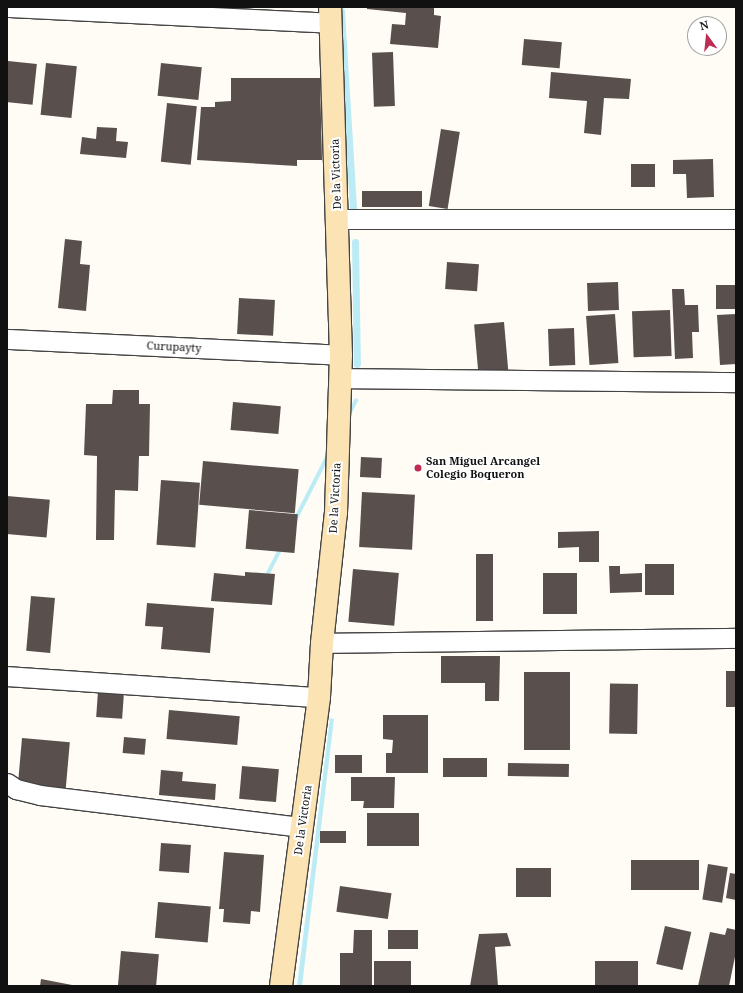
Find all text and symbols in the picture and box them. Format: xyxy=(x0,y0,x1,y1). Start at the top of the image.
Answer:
north arrow xyxy=(687,16,727,56)
text: N xyxy=(698,17,710,33)
street label: De la Victoria xyxy=(328,138,344,210)
street label: Curupayty xyxy=(146,339,202,355)
place label: San Miguel Arcangel Colegio Boqueron xyxy=(426,455,540,481)
street label: De la Victoria xyxy=(327,462,343,534)
marker: San Miguel Arcangel Colegio Boqueron xyxy=(413,463,423,473)
street label: De la Victoria xyxy=(292,784,314,856)

